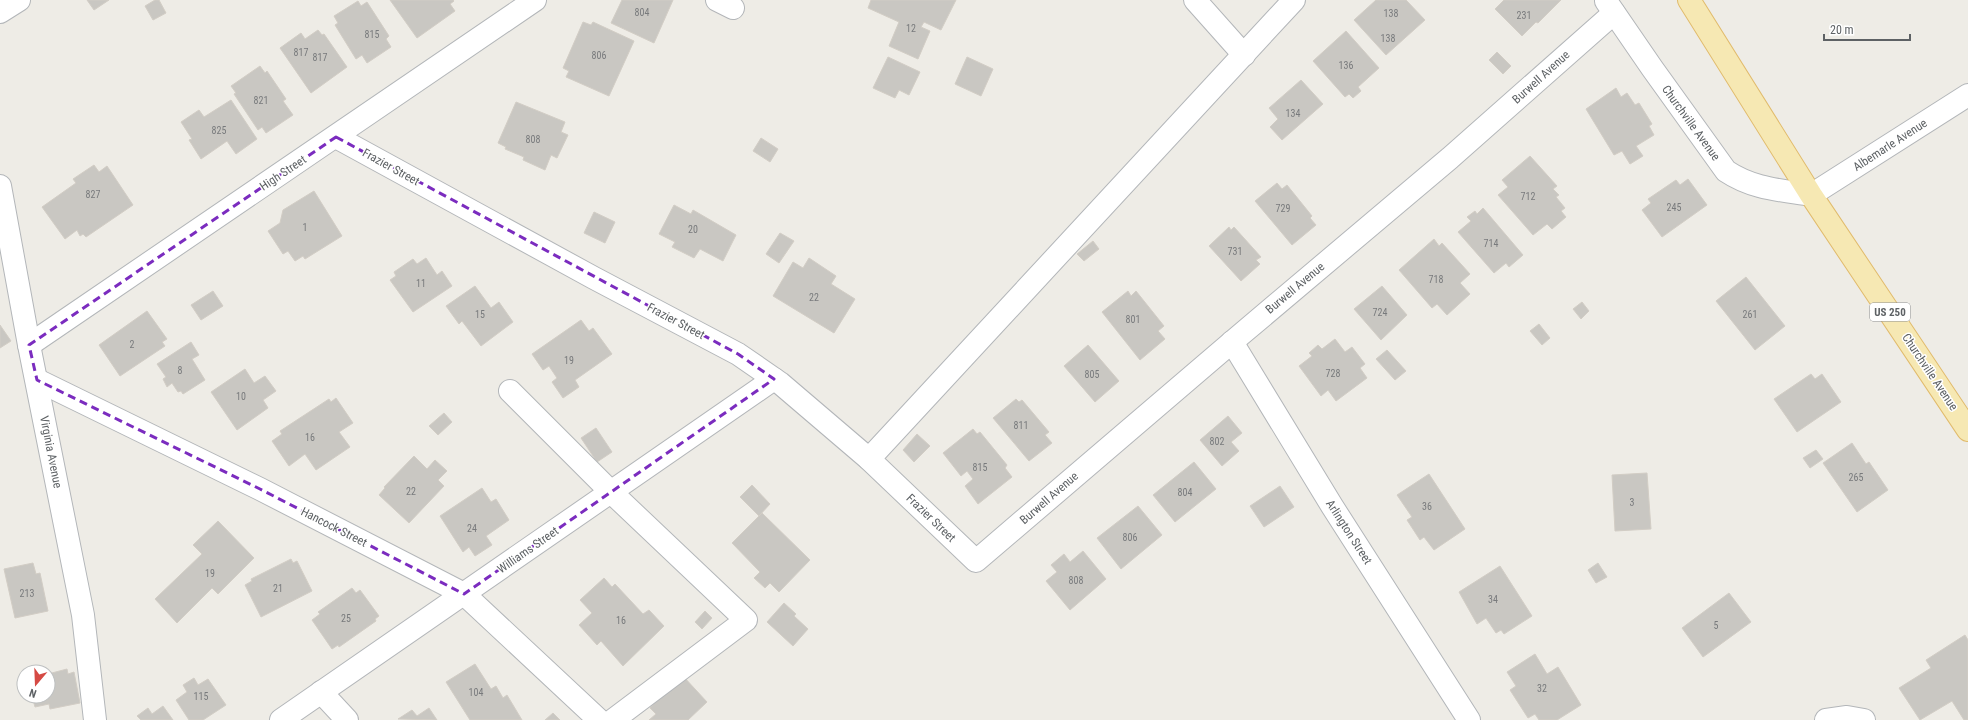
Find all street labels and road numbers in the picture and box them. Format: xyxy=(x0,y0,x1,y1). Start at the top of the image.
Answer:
street label: Burwell Avenue xyxy=(1509,47,1573,106)
street label: Churchville Avenue xyxy=(1659,83,1723,164)
street label: Albemarle Avenue xyxy=(1850,116,1930,174)
street label: Frazier Street xyxy=(360,146,422,189)
street label: High Street xyxy=(257,152,309,194)
street label: Burwell Avenue xyxy=(1263,259,1327,317)
street label: Frazier Street xyxy=(645,300,707,342)
road number: US 250 xyxy=(1870,303,1910,321)
street label: Churchville Avenue xyxy=(1899,331,1961,413)
street label: Virginia Avenue xyxy=(37,415,65,490)
street label: Burwell Avenue xyxy=(1017,469,1081,527)
street label: Frazier Street xyxy=(903,491,959,545)
street label: Arlington Street xyxy=(1323,497,1375,567)
street label: Hancock Street xyxy=(299,504,370,550)
street label: Williams Street xyxy=(495,524,562,576)

